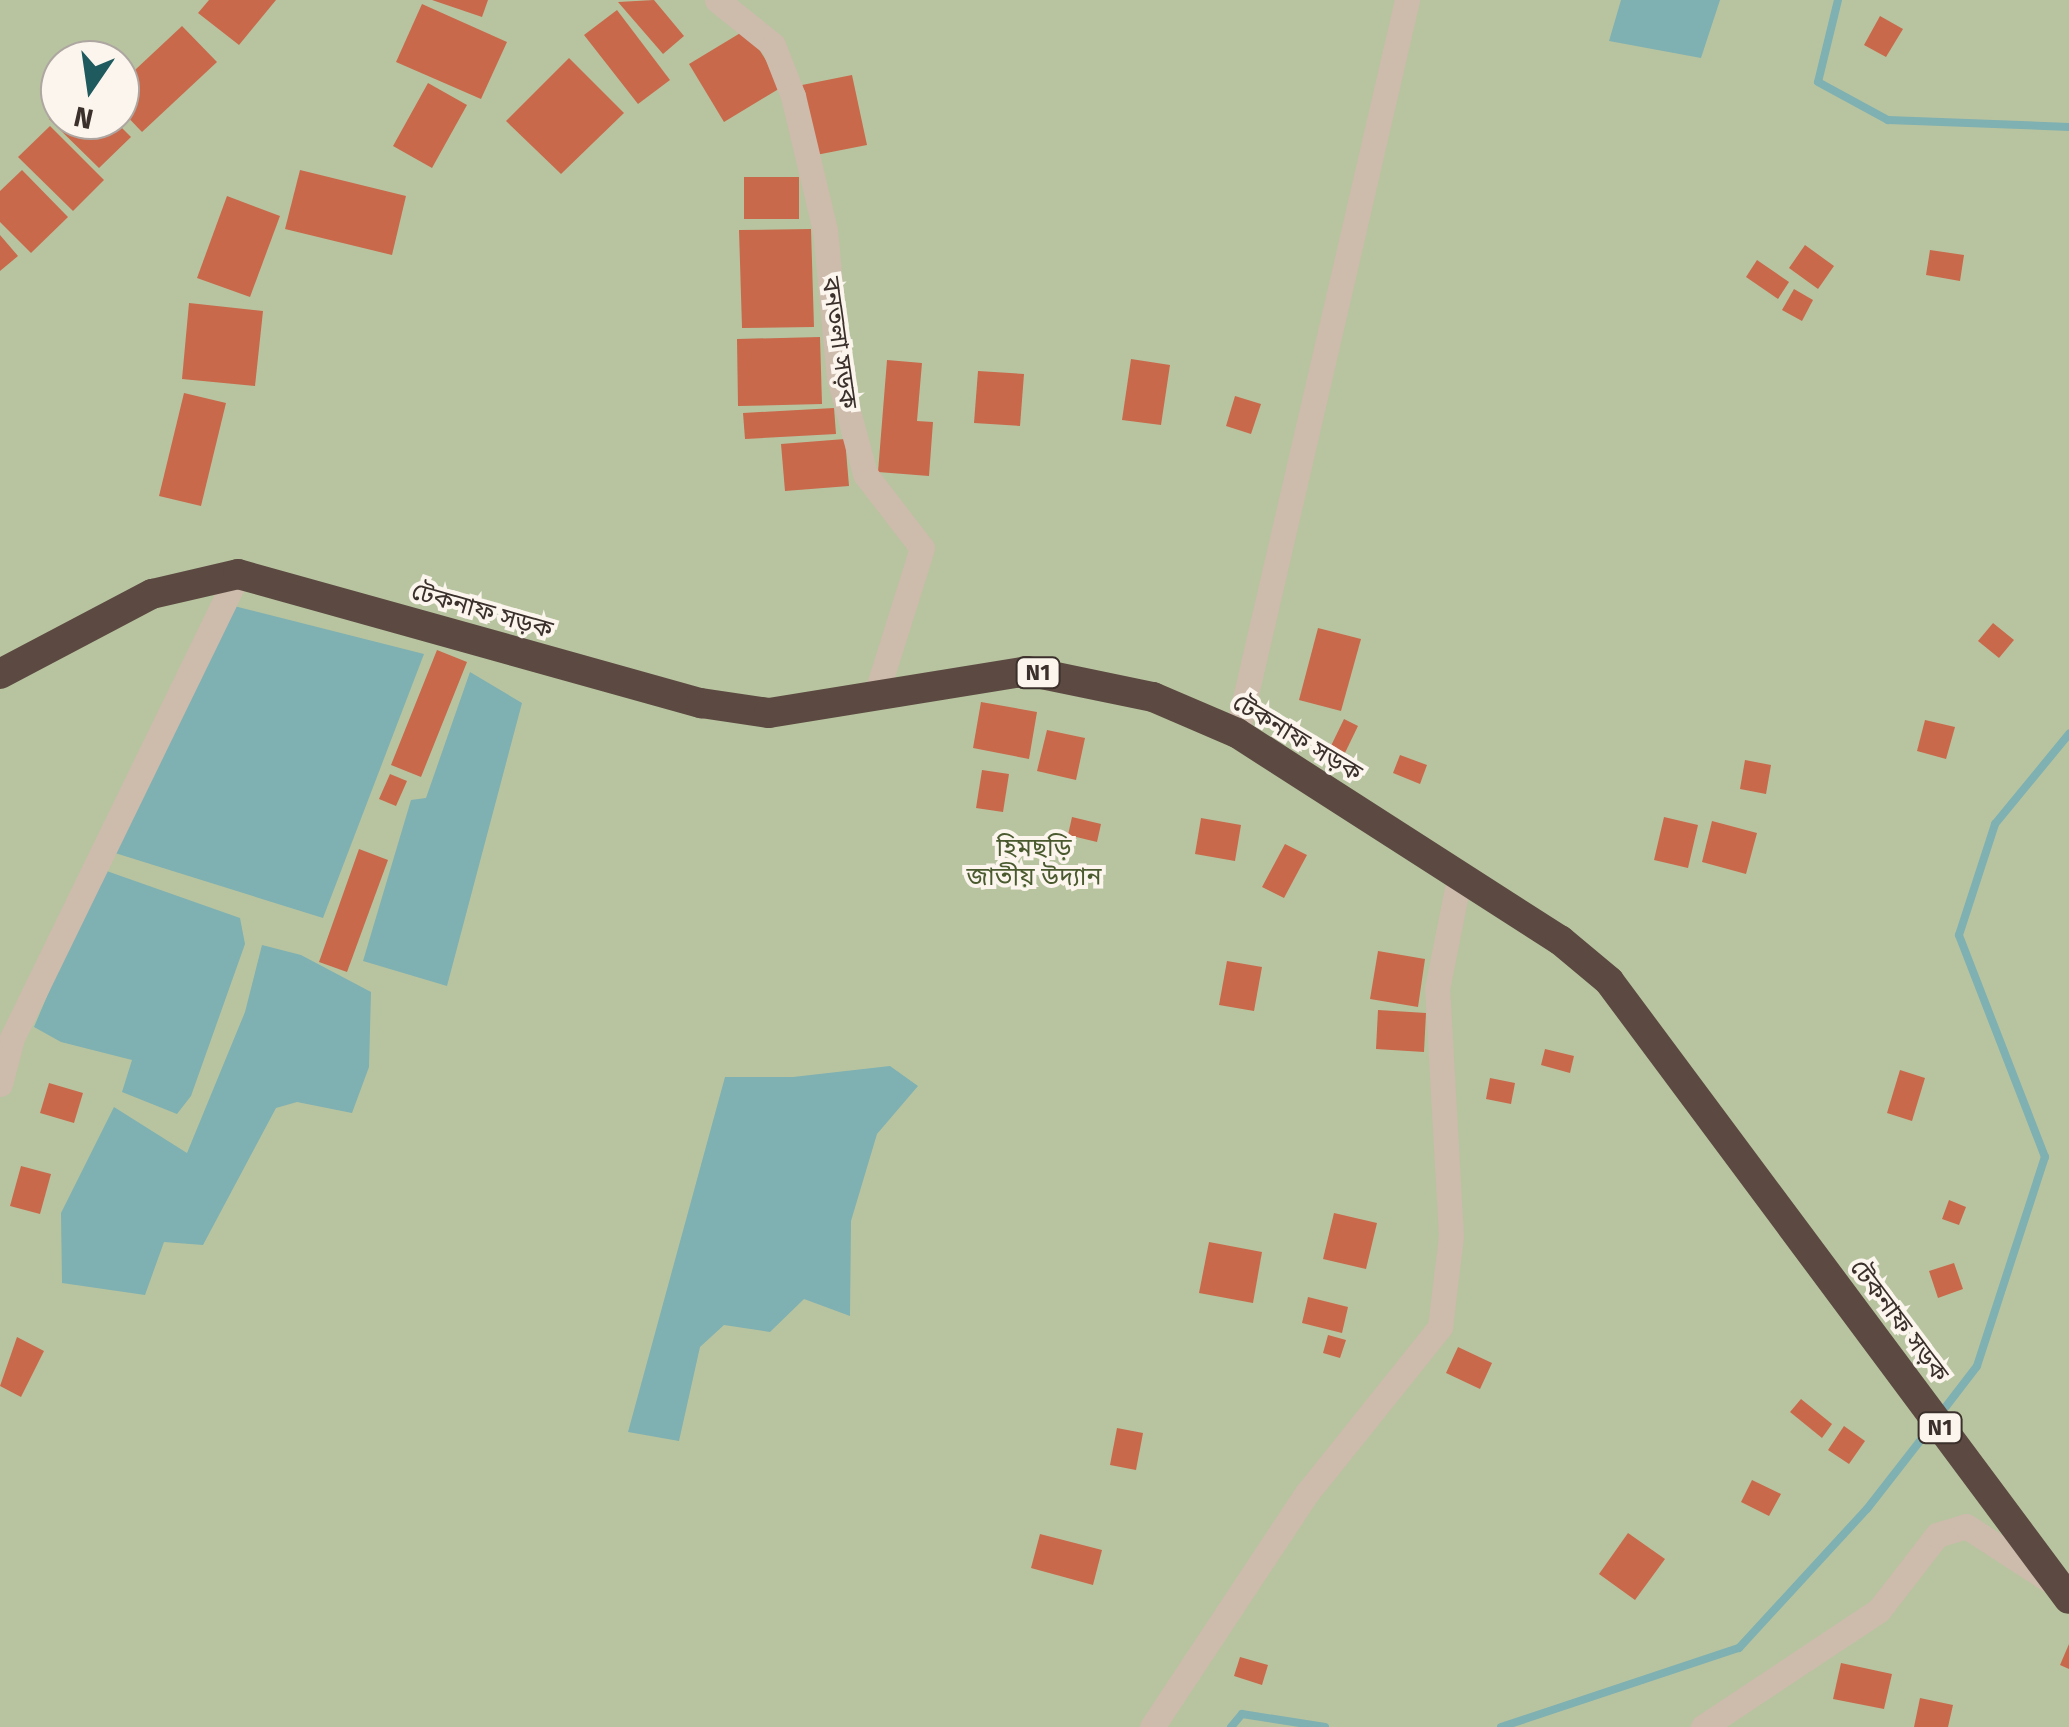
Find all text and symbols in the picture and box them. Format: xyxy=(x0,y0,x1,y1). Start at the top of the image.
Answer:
north arrow xyxy=(40,40,140,140)
text: N xyxy=(71,100,96,136)
street label: বনতলা সড়ক xyxy=(815,275,863,411)
street label: টেকনাফ সড়ক xyxy=(408,577,556,645)
road number: N1 xyxy=(1016,656,1060,690)
street label: টেকনাফ সড়ক xyxy=(1227,688,1367,788)
park label: হিমছড়ি জাতীয় উদ্যান xyxy=(967,834,1101,893)
street label: টেকনাফ সড়ক xyxy=(1843,1254,1955,1388)
road number: N1 xyxy=(1918,1411,1962,1445)

